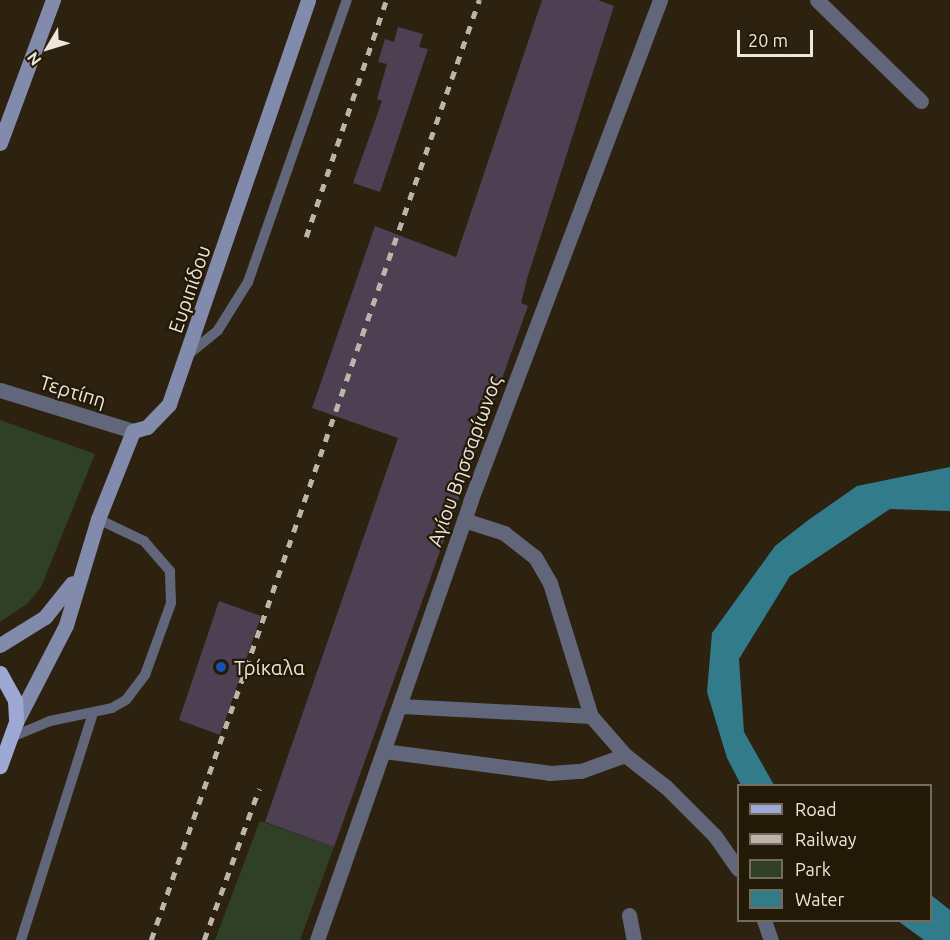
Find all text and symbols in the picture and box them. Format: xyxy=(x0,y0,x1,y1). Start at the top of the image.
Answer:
north arrow xyxy=(18,18,78,78)
scale bar xyxy=(740,18,816,56)
text: 20 m xyxy=(748,30,788,50)
text: N xyxy=(23,49,45,69)
street label: Ευριπίδου xyxy=(163,242,215,336)
street label: Τερτίπη xyxy=(37,370,109,412)
street label: Αγίου Βησσαρίωνος xyxy=(422,372,506,550)
place label: Τρίκαλα xyxy=(234,655,305,679)
marker: Τρίκαλα xyxy=(212,658,230,676)
legend xyxy=(737,784,932,922)
text: Road xyxy=(795,799,837,819)
text: Railway xyxy=(795,829,856,849)
text: Park xyxy=(795,859,831,879)
text: Water xyxy=(795,889,844,909)

